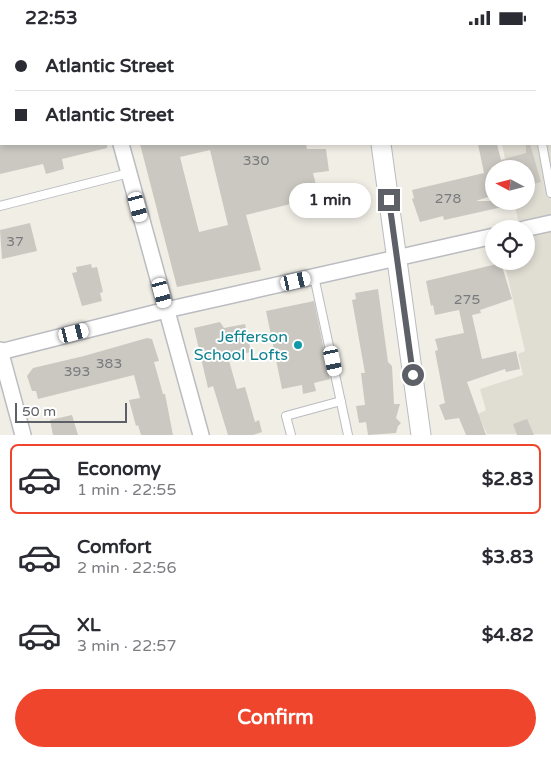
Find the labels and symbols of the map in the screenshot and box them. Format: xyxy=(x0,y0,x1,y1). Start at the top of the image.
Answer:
house number: 330 xyxy=(243,152,269,169)
north arrow xyxy=(485,160,535,210)
callout: 1 min xyxy=(289,183,372,217)
route end xyxy=(378,189,400,211)
house number: 278 xyxy=(435,190,461,207)
car xyxy=(126,191,149,223)
house number: 37 xyxy=(6,233,24,250)
car xyxy=(279,270,312,292)
car xyxy=(150,277,173,309)
house number: 275 xyxy=(454,291,480,308)
car xyxy=(57,322,90,344)
place label: Jefferson School Lofts xyxy=(194,327,288,365)
marker: Jefferson School Lofts xyxy=(292,339,304,351)
car xyxy=(322,345,343,377)
house number: 383 xyxy=(96,355,122,372)
house number: 393 xyxy=(64,363,90,380)
route start xyxy=(402,364,424,386)
scale bar xyxy=(15,399,128,423)

